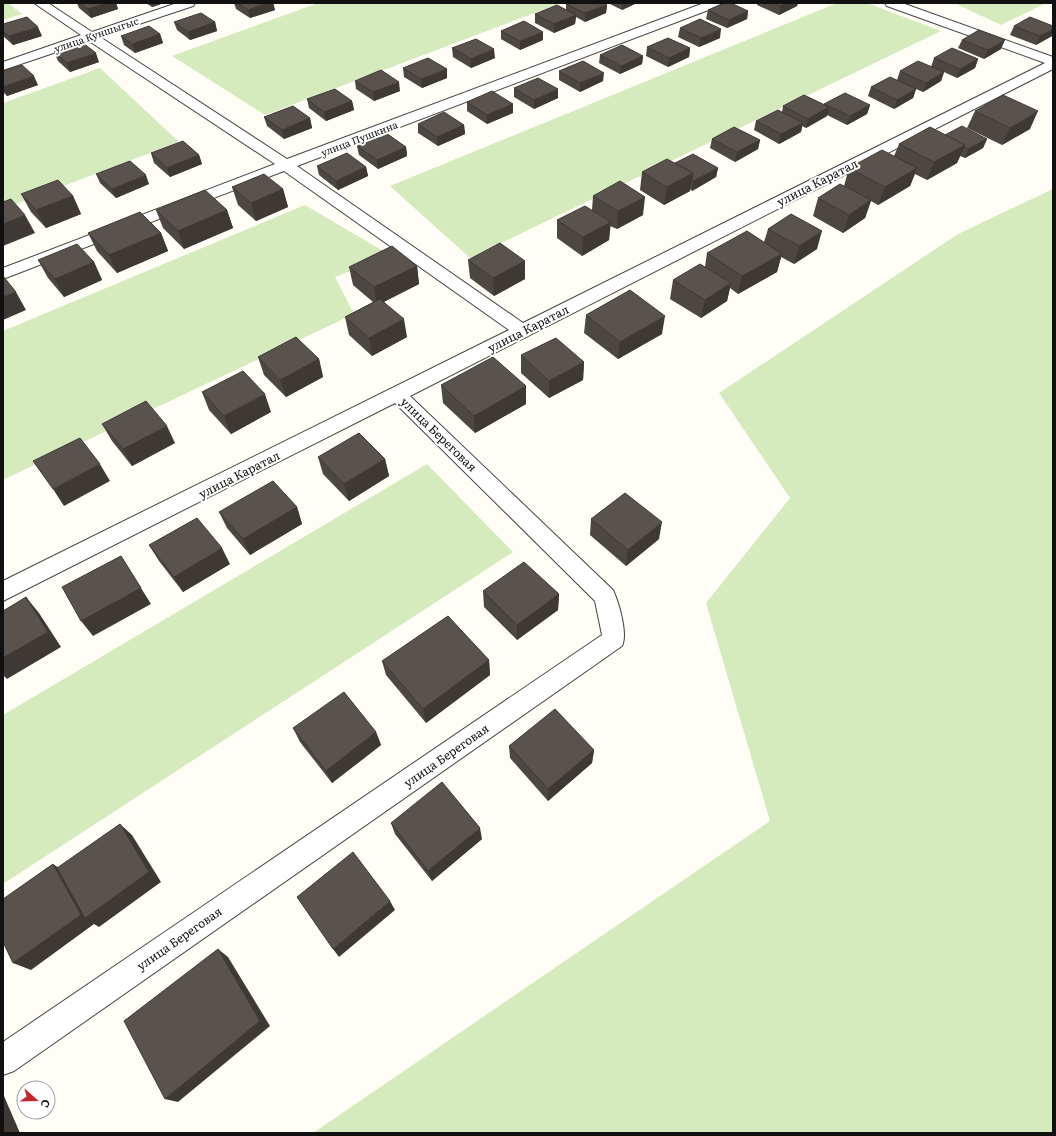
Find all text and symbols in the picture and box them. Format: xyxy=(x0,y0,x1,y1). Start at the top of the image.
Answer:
street label: улица Куншыгыс xyxy=(52,13,140,55)
street label: улица Пушкина xyxy=(318,116,400,160)
street label: улица Каратал xyxy=(773,154,861,210)
street label: улица Каратал xyxy=(484,300,572,356)
street label: улица Береговая xyxy=(397,393,481,475)
street label: улица Каратал xyxy=(195,446,283,502)
street label: улица Береговая xyxy=(400,719,492,791)
street label: улица Береговая xyxy=(133,902,225,974)
north arrow xyxy=(16,1080,56,1120)
text: С xyxy=(37,1097,55,1110)

